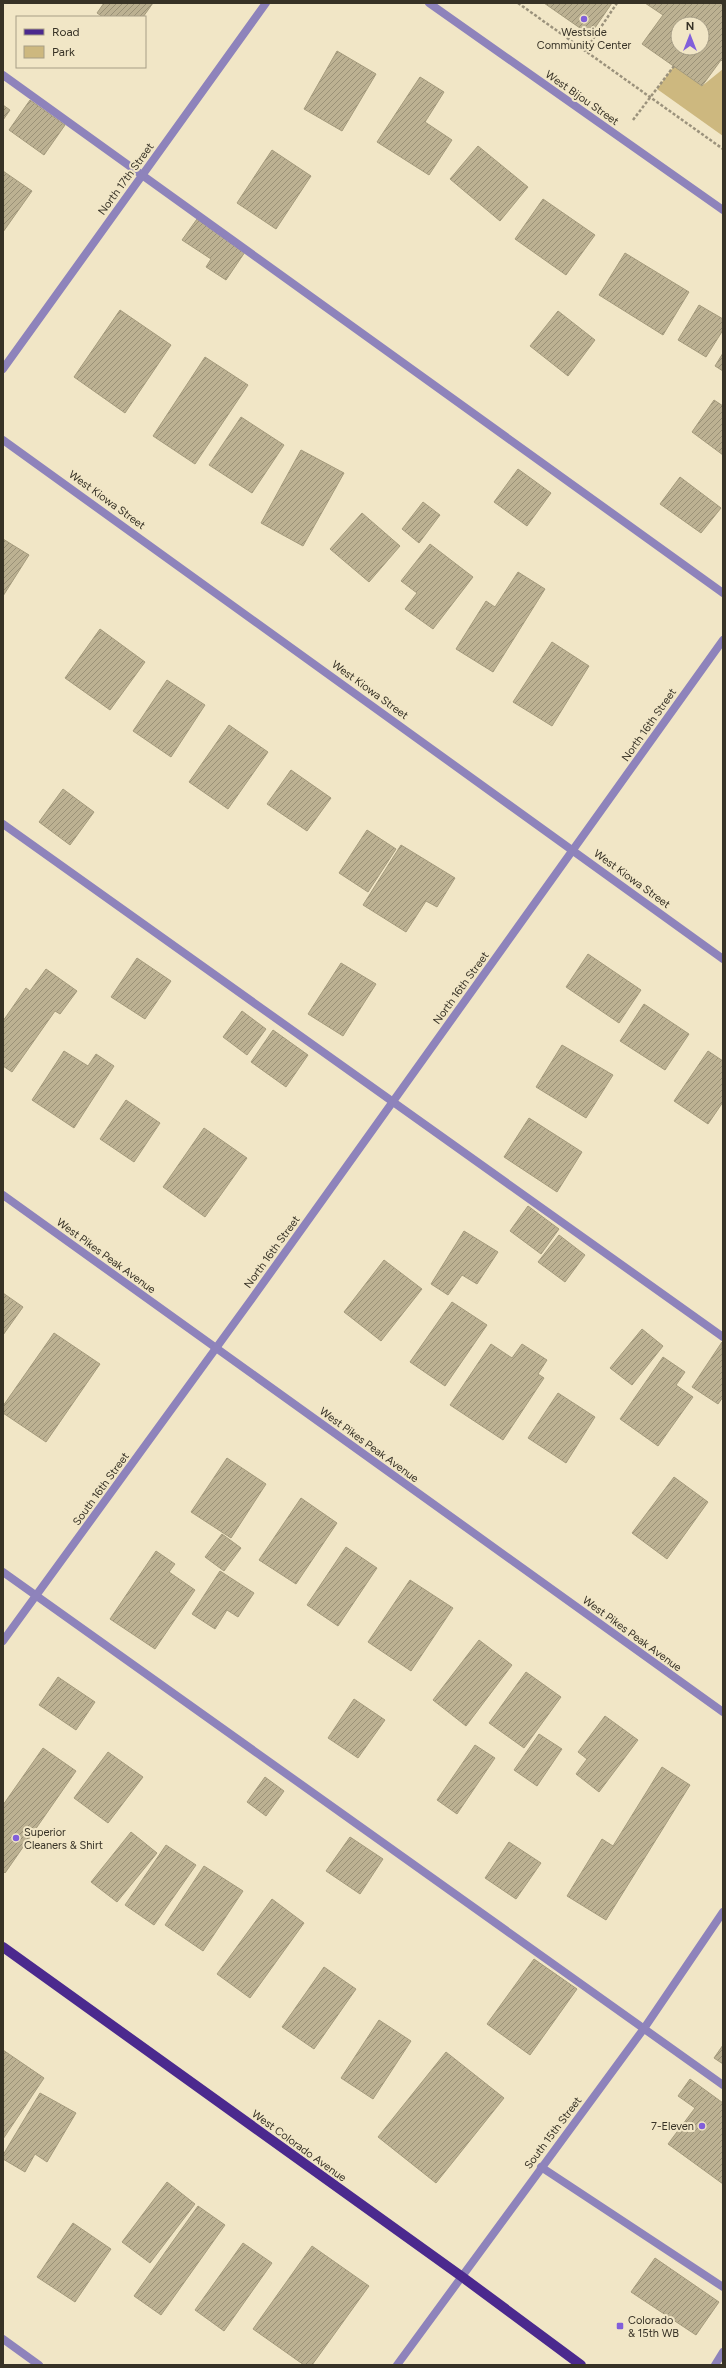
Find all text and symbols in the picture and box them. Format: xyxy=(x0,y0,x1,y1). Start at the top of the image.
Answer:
marker: Westside Community Center xyxy=(579,14,589,24)
legend xyxy=(16,16,146,68)
north arrow xyxy=(670,16,710,56)
text: N xyxy=(686,20,694,33)
text: Road xyxy=(52,25,80,39)
place label: Westside Community Center xyxy=(537,26,632,52)
text: Park xyxy=(52,45,75,59)
street label: West Bijou Street xyxy=(543,68,621,128)
street label: North 17th Street xyxy=(95,140,157,218)
street label: West Kiowa Street xyxy=(66,468,148,532)
street label: West Kiowa Street xyxy=(329,658,411,722)
street label: North 16th Street xyxy=(619,686,679,764)
street label: West Kiowa Street xyxy=(591,847,673,911)
street label: North 16th Street xyxy=(430,949,492,1027)
street label: North 16th Street xyxy=(241,1213,303,1291)
street label: West Pikes Peak Avenue xyxy=(54,1216,158,1296)
street label: West Pikes Peak Avenue xyxy=(317,1405,421,1485)
street label: South 16th Street xyxy=(70,1450,132,1528)
street label: West Pikes Peak Avenue xyxy=(580,1594,684,1674)
place label: Superior Cleaners & Shirt xyxy=(24,1826,103,1852)
marker: Superior Cleaners & Shirt xyxy=(11,1833,21,1843)
street label: South 15th Street xyxy=(522,2094,584,2172)
street label: West Colorado Avenue xyxy=(249,2107,349,2185)
place label: 7-Eleven xyxy=(651,2120,694,2133)
marker: 7-Eleven xyxy=(697,2121,707,2131)
place label: Colorado & 15th WB xyxy=(628,2314,679,2340)
marker: Colorado & 15th WB xyxy=(615,2321,625,2331)

